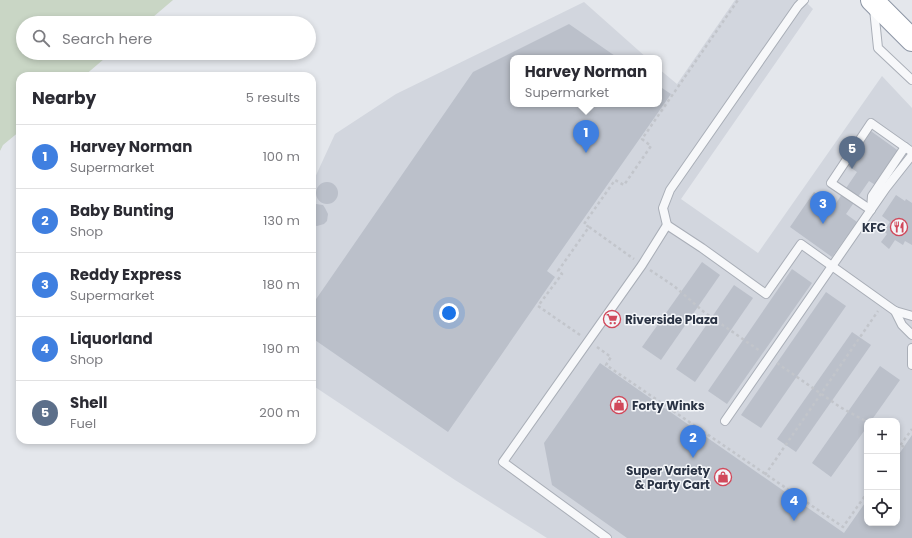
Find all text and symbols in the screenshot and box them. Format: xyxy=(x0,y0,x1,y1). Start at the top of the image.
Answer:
search box xyxy=(16,16,316,60)
icon: search xyxy=(30,27,52,49)
text: Search here xyxy=(62,28,152,49)
popup xyxy=(510,55,662,107)
text: Harvey Norman xyxy=(525,61,647,82)
text: Supermarket xyxy=(525,83,609,102)
text: Nearby xyxy=(32,86,96,110)
text: 5 results xyxy=(246,88,300,107)
pin: 1 xyxy=(573,120,599,153)
text: Harvey Norman xyxy=(70,136,192,157)
pin: 5 xyxy=(839,136,865,169)
text: 1 xyxy=(43,147,47,166)
text: 100 m xyxy=(263,147,300,166)
text: Supermarket xyxy=(70,158,154,177)
pin: 3 xyxy=(810,191,836,224)
text: Baby Bunting xyxy=(70,200,174,221)
text: 2 xyxy=(41,211,49,230)
text: 130 m xyxy=(263,211,300,230)
restaurant icon: KFC xyxy=(889,217,909,237)
place label: KFC xyxy=(862,219,886,236)
text: Shop xyxy=(70,222,103,241)
text: Reddy Express xyxy=(70,264,182,285)
text: 3 xyxy=(41,275,49,294)
text: 180 m xyxy=(263,275,300,294)
text: Supermarket xyxy=(70,286,154,305)
your location xyxy=(439,303,459,323)
supermarket icon: Riverside Plaza xyxy=(602,309,622,329)
place label: Riverside Plaza xyxy=(625,311,718,328)
text: Liquorland xyxy=(70,328,153,349)
text: 4 xyxy=(41,339,49,358)
text: 190 m xyxy=(263,339,300,358)
text: Shop xyxy=(70,350,103,369)
text: Shell xyxy=(70,392,107,413)
shop icon: Forty Winks xyxy=(609,395,629,415)
place label: Forty Winks xyxy=(632,397,705,414)
text: 5 xyxy=(41,403,49,422)
text: 200 m xyxy=(259,403,300,422)
text: Fuel xyxy=(70,414,96,433)
map controls xyxy=(864,418,900,526)
button: + xyxy=(864,418,900,454)
pin: 2 xyxy=(680,425,706,458)
button: − xyxy=(864,454,900,490)
place label: Super Variety & Party Cart xyxy=(626,462,710,493)
shop icon: Super Variety & Party Cart xyxy=(713,467,733,487)
pin: 4 xyxy=(781,488,807,521)
button: locate xyxy=(864,490,900,526)

